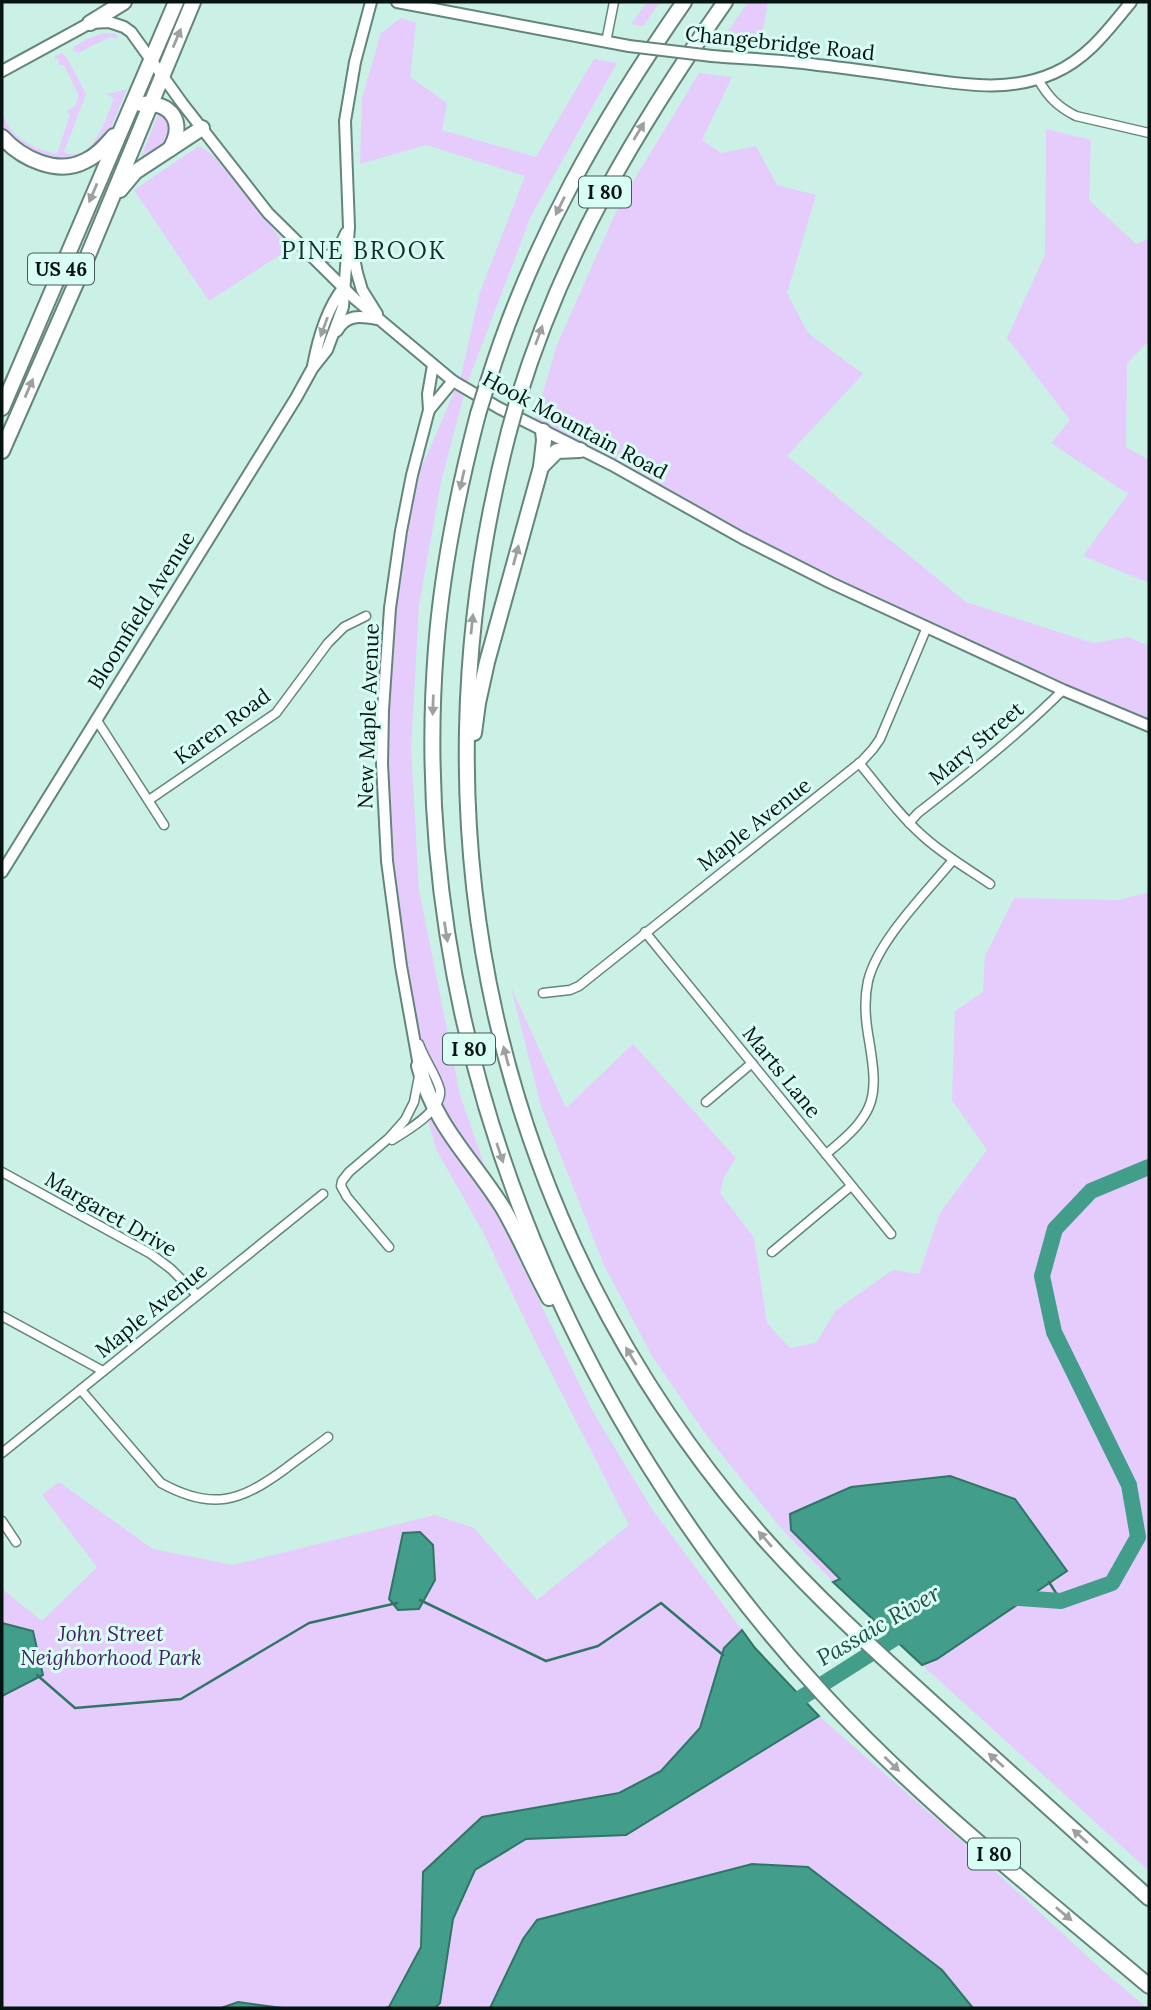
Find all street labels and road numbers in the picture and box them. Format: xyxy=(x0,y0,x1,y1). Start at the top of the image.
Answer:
street label: Changebridge Road xyxy=(684,20,876,66)
road number: I 80 xyxy=(579,176,631,208)
road number: US 46 xyxy=(28,254,94,284)
street label: Hook Mountain Road xyxy=(478,365,672,485)
street label: Bloomfield Avenue xyxy=(81,526,201,694)
street label: New Maple Avenue xyxy=(351,623,385,809)
street label: Karen Road xyxy=(169,682,275,770)
street label: Mary Street xyxy=(923,695,1030,791)
street label: Maple Avenue xyxy=(692,771,816,877)
street label: Marts Lane xyxy=(737,1021,827,1123)
road number: I 80 xyxy=(443,1034,495,1064)
street label: Margaret Drive xyxy=(40,1165,182,1263)
street label: Maple Avenue xyxy=(89,1257,213,1363)
road number: I 80 xyxy=(968,1838,1020,1870)

